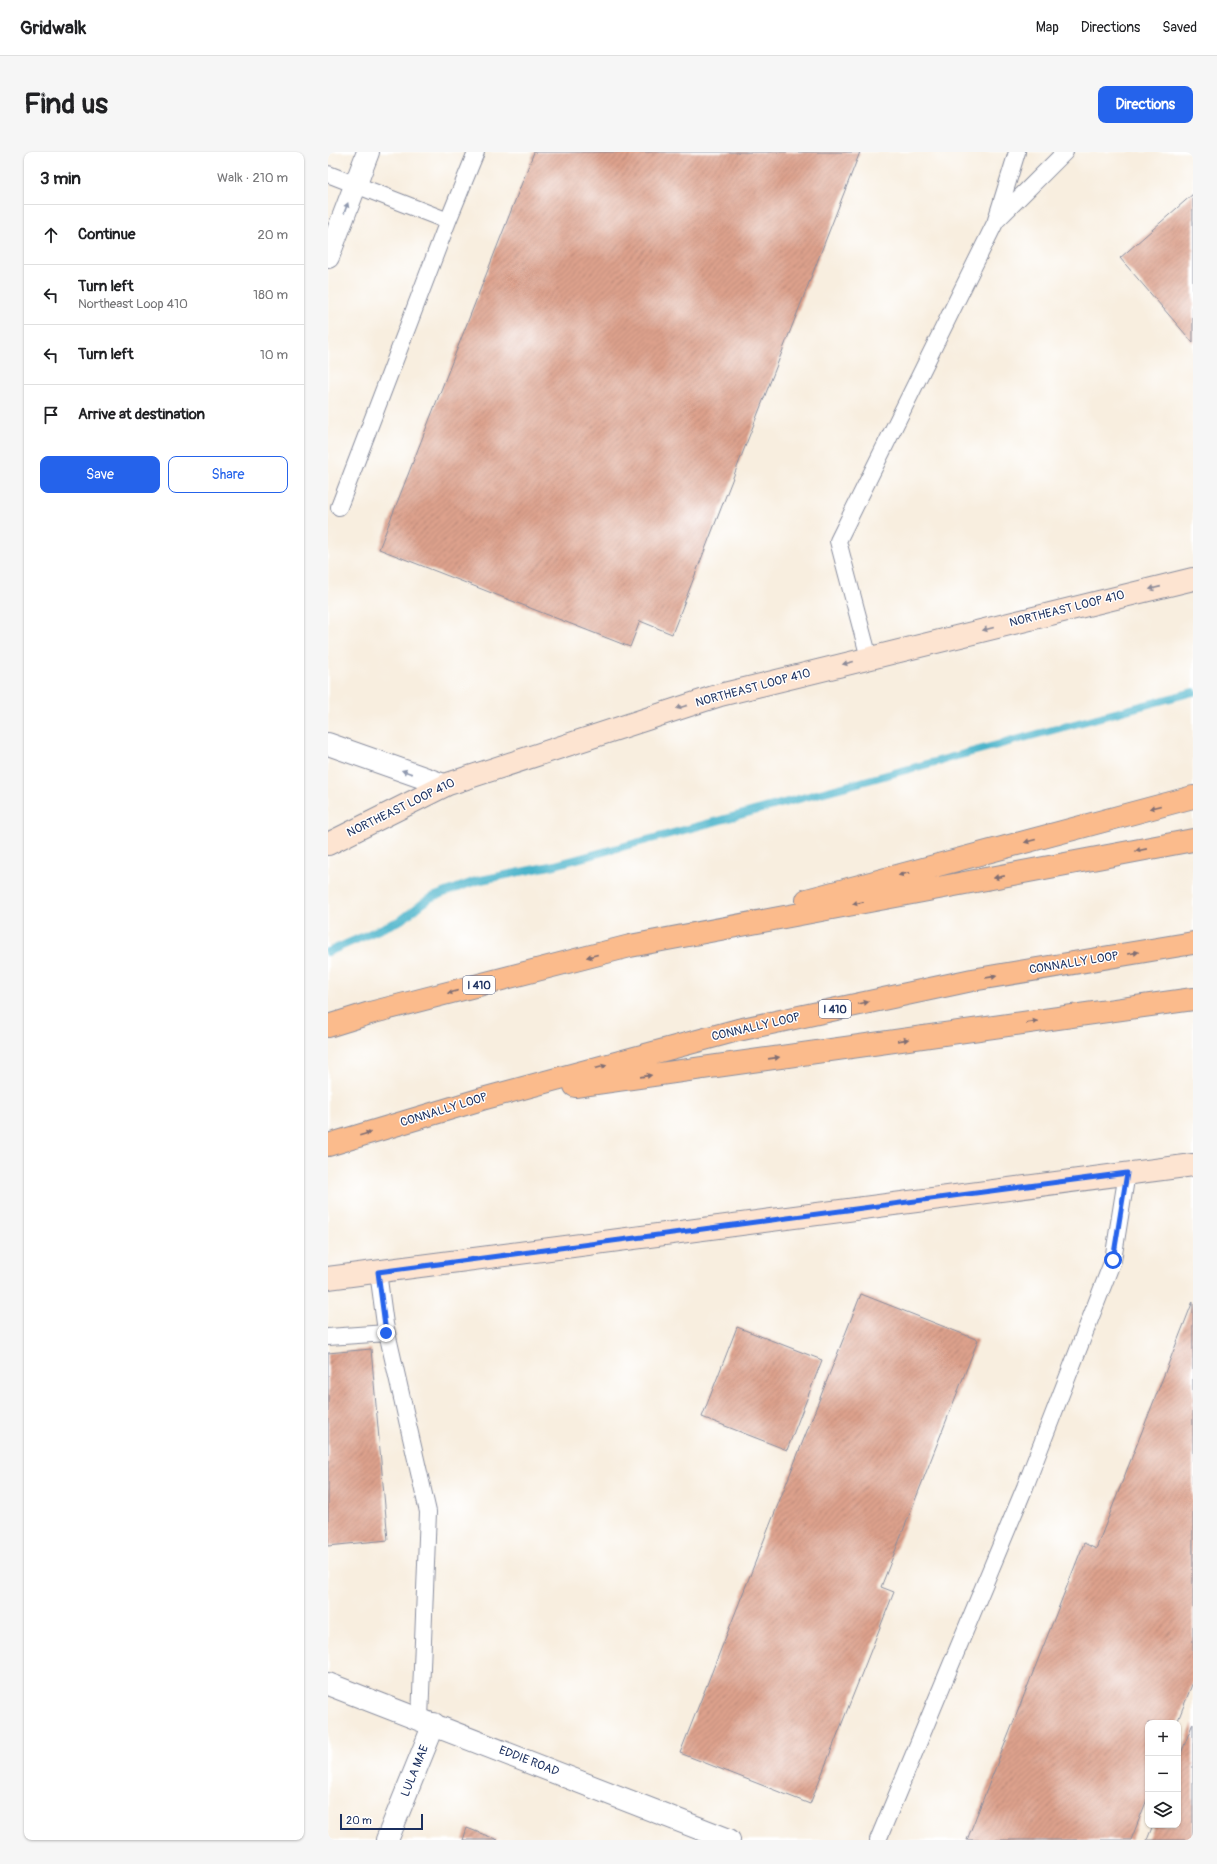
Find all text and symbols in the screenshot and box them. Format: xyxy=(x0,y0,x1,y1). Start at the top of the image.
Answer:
text: Gridwalk xyxy=(20,16,86,40)
text: Map xyxy=(1036,19,1059,36)
text: Directions xyxy=(1081,19,1140,36)
text: Saved xyxy=(1162,19,1197,36)
button: Directions xyxy=(1098,86,1193,123)
text: Find us xyxy=(24,87,108,122)
text: 3 min xyxy=(40,168,81,189)
text: Walk · 210 m xyxy=(217,170,288,186)
one-way arrow xyxy=(344,201,350,213)
icon: ahead xyxy=(40,224,62,246)
text: Continue xyxy=(78,225,136,244)
text: 20 m xyxy=(257,227,288,243)
text: Turn left xyxy=(78,277,134,296)
icon: left xyxy=(40,284,62,306)
text: 180 m xyxy=(253,287,288,303)
text: Northeast Loop 410 xyxy=(78,296,188,312)
icon: left xyxy=(40,344,62,366)
text: Turn left xyxy=(78,345,134,364)
text: 10 m xyxy=(260,347,288,363)
icon: arrive xyxy=(40,404,62,426)
text: Arrive at destination xyxy=(78,405,205,424)
button: Save xyxy=(40,456,160,493)
button: Share xyxy=(168,456,288,493)
one-way arrow xyxy=(1149,585,1161,591)
street label: NORTHEAST LOOP 410 xyxy=(1008,587,1126,631)
one-way arrow xyxy=(982,626,994,632)
one-way arrow xyxy=(842,660,854,666)
street label: NORTHEAST LOOP 410 xyxy=(694,665,812,711)
one-way arrow xyxy=(676,704,688,710)
one-way arrow xyxy=(401,769,413,775)
street label: NORTHEAST LOOP 410 xyxy=(345,775,457,841)
one-way arrow xyxy=(1149,804,1161,810)
one-way arrow xyxy=(1023,838,1036,844)
one-way arrow xyxy=(1135,847,1147,853)
one-way arrow xyxy=(898,871,910,877)
one-way arrow xyxy=(993,874,1006,880)
one-way arrow xyxy=(852,901,864,907)
street label: CONNALLY LOOP xyxy=(1028,948,1120,977)
one-way arrow xyxy=(1127,950,1139,956)
one-way arrow xyxy=(586,953,598,959)
one-way arrow xyxy=(985,974,997,980)
road number: I 410 xyxy=(463,976,495,994)
one-way arrow xyxy=(446,989,458,995)
road number: I 410 xyxy=(819,1000,851,1018)
one-way arrow xyxy=(857,1000,870,1006)
street label: CONNALLY LOOP xyxy=(710,1009,802,1044)
one-way arrow xyxy=(1026,1019,1038,1025)
one-way arrow xyxy=(897,1037,909,1043)
one-way arrow xyxy=(768,1055,781,1061)
one-way arrow xyxy=(595,1063,607,1069)
one-way arrow xyxy=(640,1073,652,1079)
street label: CONNALLY LOOP xyxy=(399,1090,490,1130)
one-way arrow xyxy=(360,1131,372,1137)
route start xyxy=(1104,1251,1122,1269)
route end xyxy=(377,1324,395,1342)
map controls xyxy=(1145,1720,1181,1828)
button: + xyxy=(1145,1720,1181,1756)
street label: LULA MAE xyxy=(398,1743,432,1799)
street label: EDDIE ROAD xyxy=(497,1743,562,1780)
button: − xyxy=(1145,1756,1181,1792)
button: layers xyxy=(1145,1792,1181,1828)
scale bar xyxy=(340,1812,423,1831)
text: 20 m xyxy=(346,1814,372,1827)

